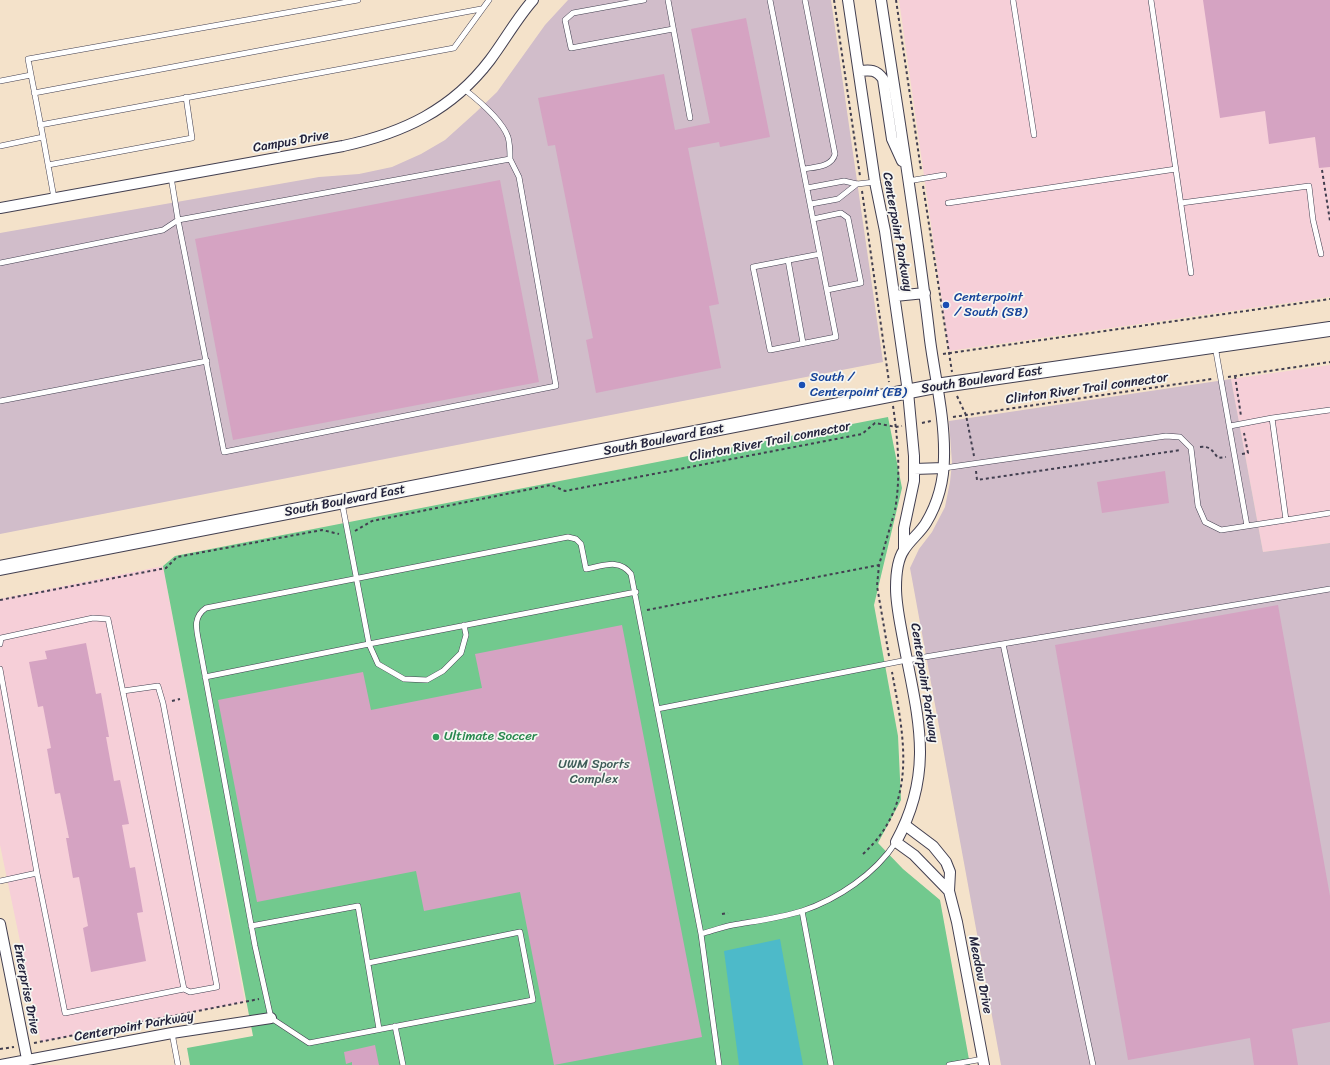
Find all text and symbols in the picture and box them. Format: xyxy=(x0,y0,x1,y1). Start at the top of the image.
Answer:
street label: Campus Drive xyxy=(252,128,330,156)
street label: Centerpoint Parkway xyxy=(879,171,915,293)
place label: Centerpoint / South (SB) xyxy=(954,290,1027,321)
marker: Centerpoint / South (SB) xyxy=(941,300,951,310)
street label: South Boulevard East xyxy=(920,363,1044,397)
place label: South / Centerpoint (EB) xyxy=(810,370,907,401)
street label: Clinton River Trail connector xyxy=(1005,370,1169,408)
marker: South / Centerpoint (EB) xyxy=(797,380,807,390)
street label: Clinton River Trail connector xyxy=(688,419,852,465)
street label: South Boulevard East xyxy=(602,421,726,459)
street label: South Boulevard East xyxy=(283,482,407,520)
street label: Centerpoint Parkway xyxy=(907,622,941,744)
place label: Ultimate Soccer xyxy=(444,729,537,745)
marker: Ultimate Soccer xyxy=(431,732,441,742)
park label: UWM Sports Complex xyxy=(558,757,630,788)
street label: Meadow Drive xyxy=(965,935,995,1015)
street label: Enterprise Drive xyxy=(10,942,42,1036)
street label: Centerpoint Parkway xyxy=(73,1009,195,1045)

